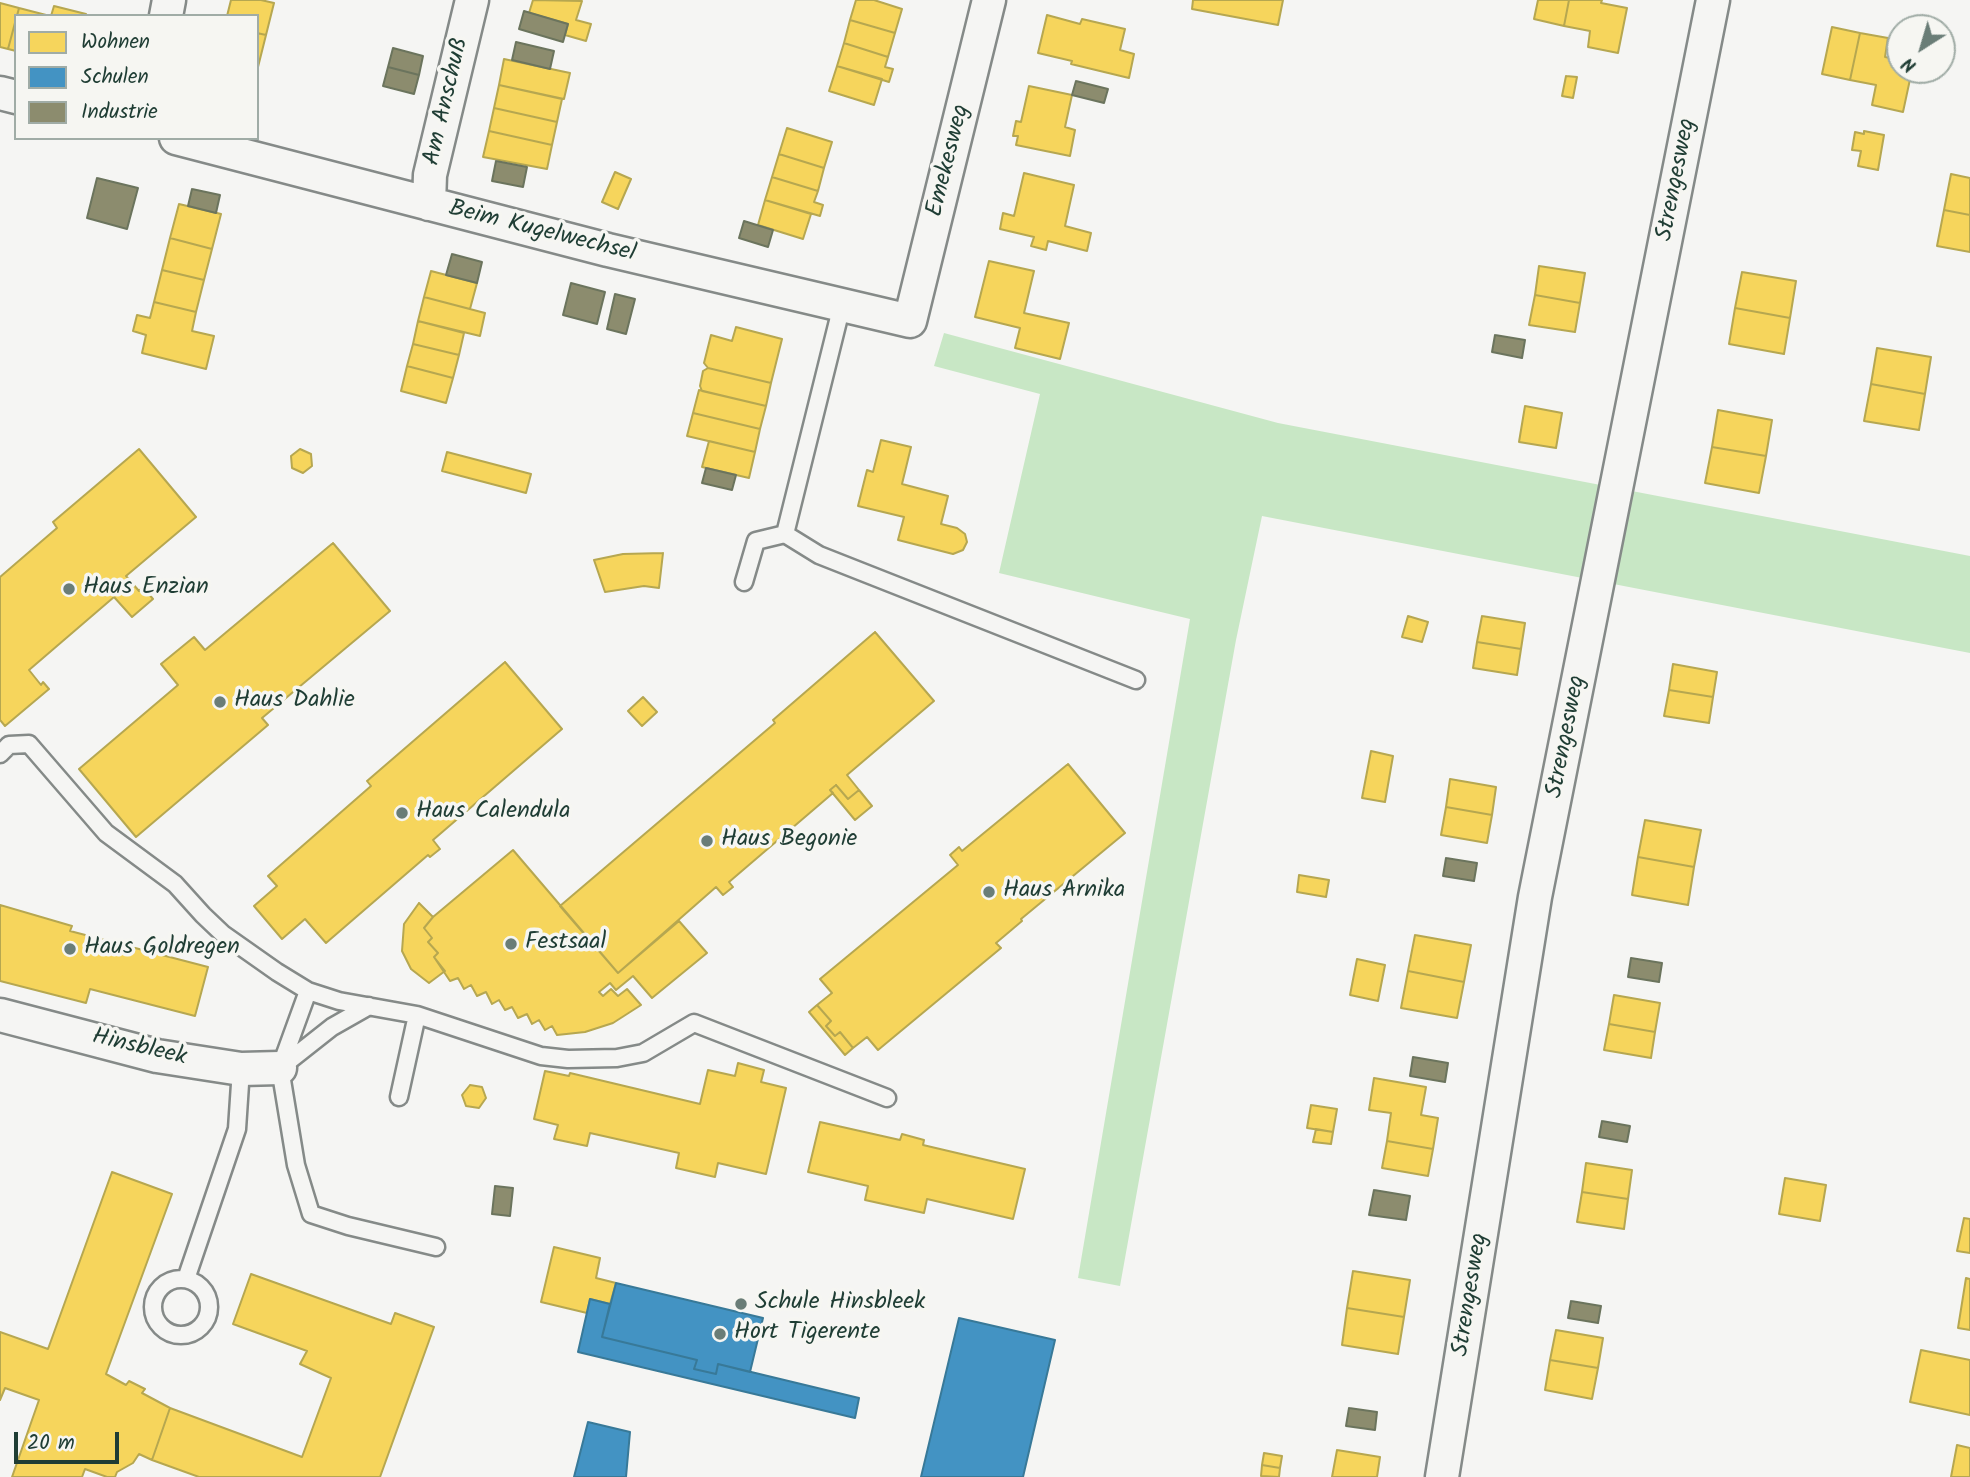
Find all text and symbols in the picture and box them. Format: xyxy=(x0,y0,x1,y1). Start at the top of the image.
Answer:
legend xyxy=(14,14,259,140)
north arrow xyxy=(1886,14,1956,84)
text: Wohnen xyxy=(81,26,150,59)
street label: Am Anschuß xyxy=(419,35,477,169)
text: N xyxy=(1896,49,1923,80)
text: Schulen xyxy=(81,61,149,94)
text: Industrie xyxy=(81,96,158,129)
street label: Emekesweg xyxy=(922,102,978,220)
street label: Strengesweg xyxy=(1652,116,1704,244)
street label: Beim Kugelwechsel xyxy=(445,196,639,270)
place label: Haus Enzian xyxy=(83,575,209,603)
marker: Haus Enzian xyxy=(61,581,77,597)
street label: Strengesweg xyxy=(1542,673,1594,801)
place label: Haus Dahlie xyxy=(234,688,355,716)
marker: Haus Dahlie xyxy=(212,694,228,710)
place label: Haus Calendula xyxy=(416,799,570,827)
marker: Haus Calendula xyxy=(394,805,410,821)
place label: Haus Begonie xyxy=(721,827,857,855)
marker: Haus Begonie xyxy=(699,833,715,849)
place label: Haus Arnika xyxy=(1003,878,1125,906)
marker: Haus Arnika xyxy=(981,884,997,900)
place label: Festsaal xyxy=(525,930,606,958)
place label: Haus Goldregen xyxy=(84,935,240,963)
marker: Festsaal xyxy=(503,936,519,952)
marker: Haus Goldregen xyxy=(62,941,78,957)
street label: Hinsbleek xyxy=(89,1024,189,1074)
street label: Strengesweg xyxy=(1448,1231,1496,1359)
place label: Schule Hinsbleek xyxy=(755,1290,925,1318)
marker: Schule Hinsbleek xyxy=(733,1296,749,1312)
place label: Hort Tigerente xyxy=(734,1320,880,1348)
marker: Hort Tigerente xyxy=(712,1326,728,1342)
scale bar xyxy=(18,1418,122,1462)
text: 20 m xyxy=(27,1427,75,1460)

